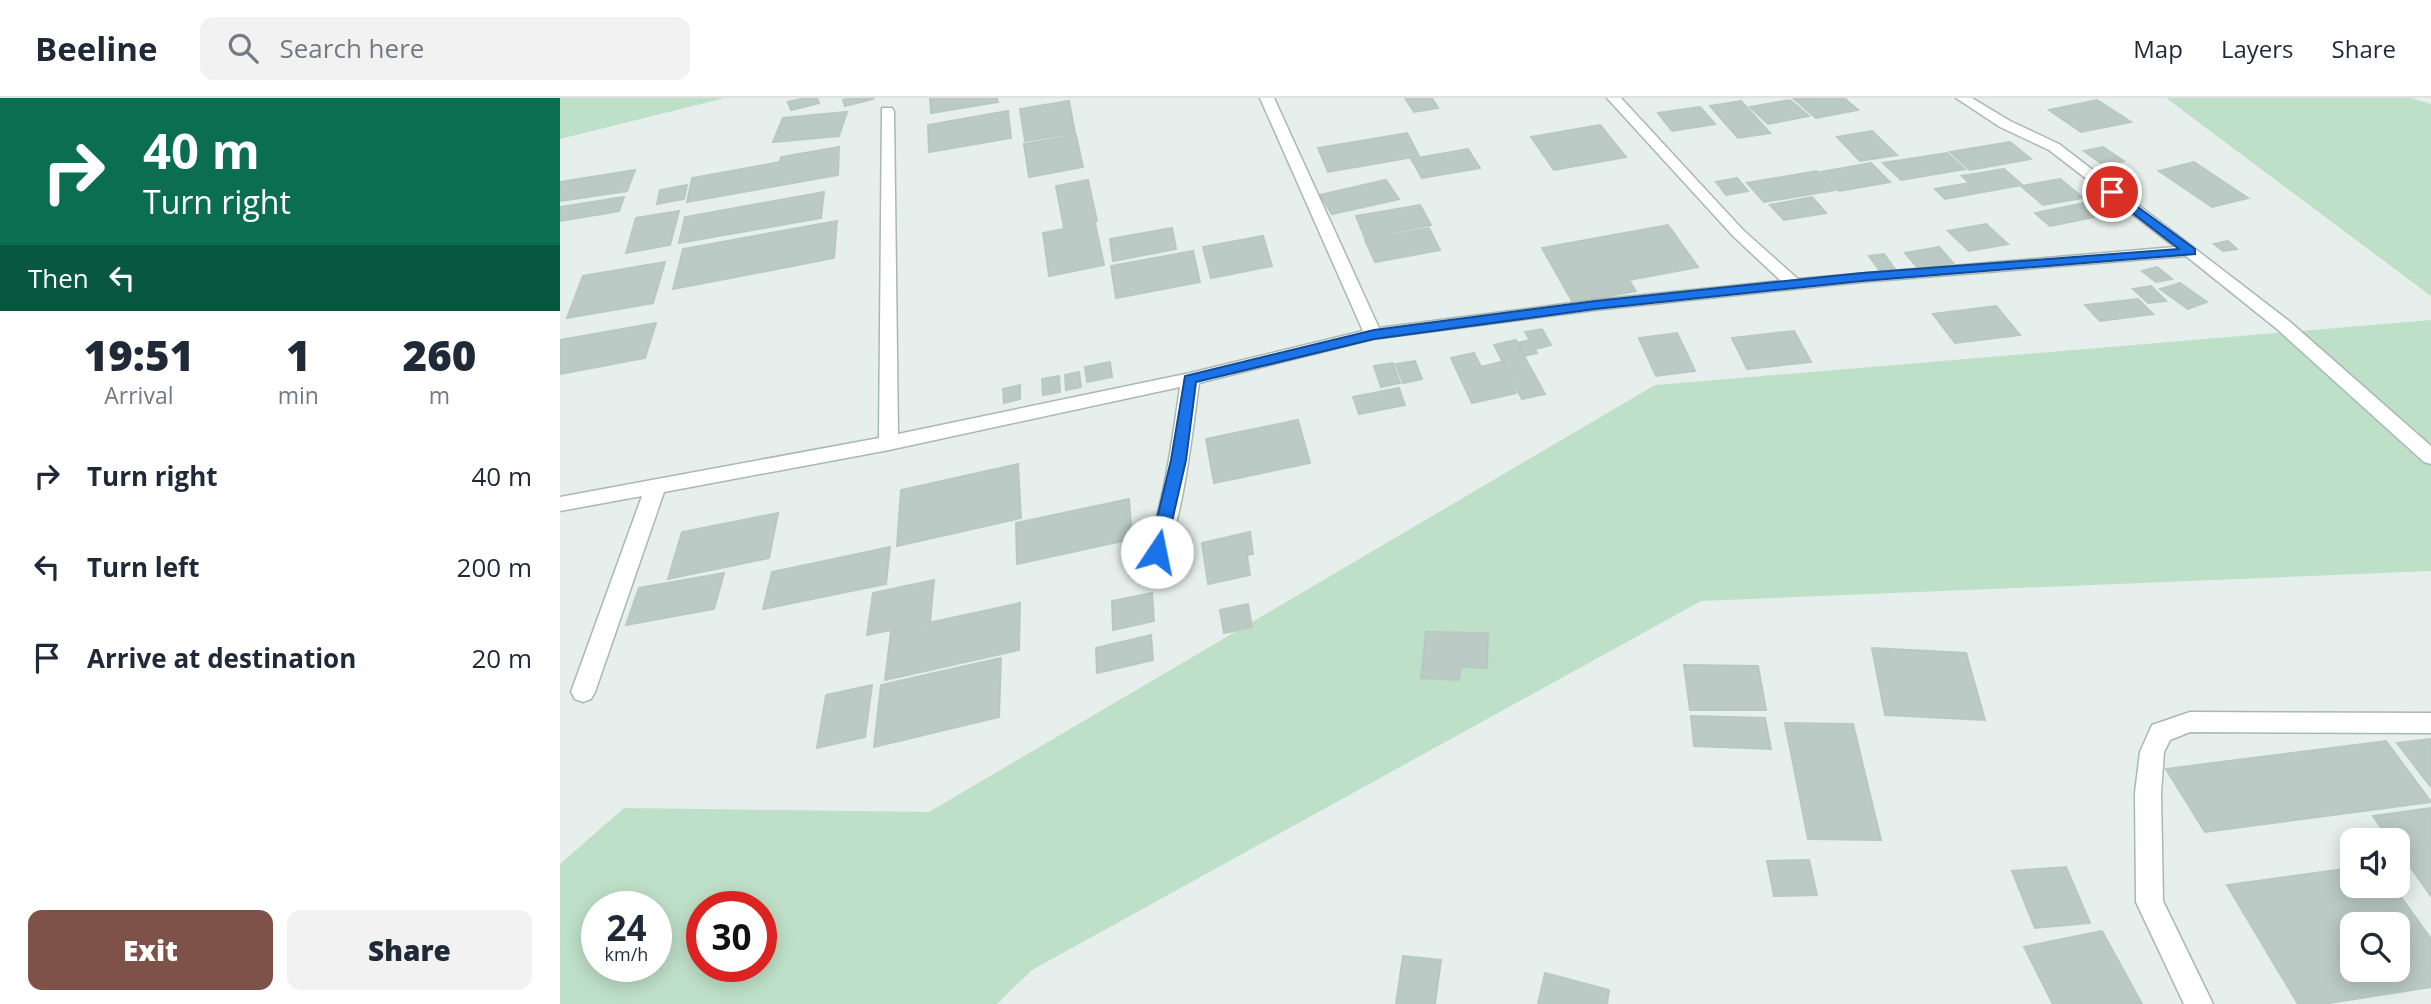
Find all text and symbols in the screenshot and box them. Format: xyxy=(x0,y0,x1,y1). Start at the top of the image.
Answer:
search box xyxy=(200,17,690,80)
text: Beeline xyxy=(35,26,158,71)
icon: search xyxy=(224,29,262,67)
text: Search here xyxy=(280,30,424,66)
text: Map xyxy=(2133,32,2183,65)
text: Layers xyxy=(2221,32,2294,65)
text: Share xyxy=(2332,32,2396,65)
text: 40 m xyxy=(143,117,260,183)
icon: right xyxy=(28,126,119,217)
pin xyxy=(2082,162,2142,222)
icon: arrive xyxy=(2093,173,2131,211)
text: Turn right xyxy=(143,180,291,223)
icon: left xyxy=(103,259,141,297)
text: Then xyxy=(28,260,89,296)
text: 19:51 xyxy=(84,326,194,383)
text: 1 xyxy=(286,326,311,383)
text: 260 xyxy=(403,326,476,383)
text: Arrival xyxy=(104,379,174,411)
text: min xyxy=(278,379,319,411)
text: m xyxy=(429,379,450,411)
icon: right xyxy=(28,457,66,495)
text: Turn right xyxy=(87,458,218,494)
text: 40 m xyxy=(471,458,532,494)
position arrow xyxy=(1120,515,1194,589)
icon: left xyxy=(28,548,66,586)
text: Turn left xyxy=(87,549,199,585)
text: 200 m xyxy=(457,549,532,585)
icon: arrive xyxy=(28,639,66,677)
text: Arrive at destination xyxy=(87,640,356,676)
text: 20 m xyxy=(471,640,532,676)
map controls xyxy=(2340,828,2410,982)
button: sound xyxy=(2340,828,2410,898)
speed limit sign: 30 xyxy=(686,891,777,982)
text: 24 xyxy=(606,904,647,951)
button: Exit xyxy=(28,910,273,990)
button: Share xyxy=(287,910,532,990)
button: search xyxy=(2340,912,2410,982)
text: km/h xyxy=(605,942,648,966)

